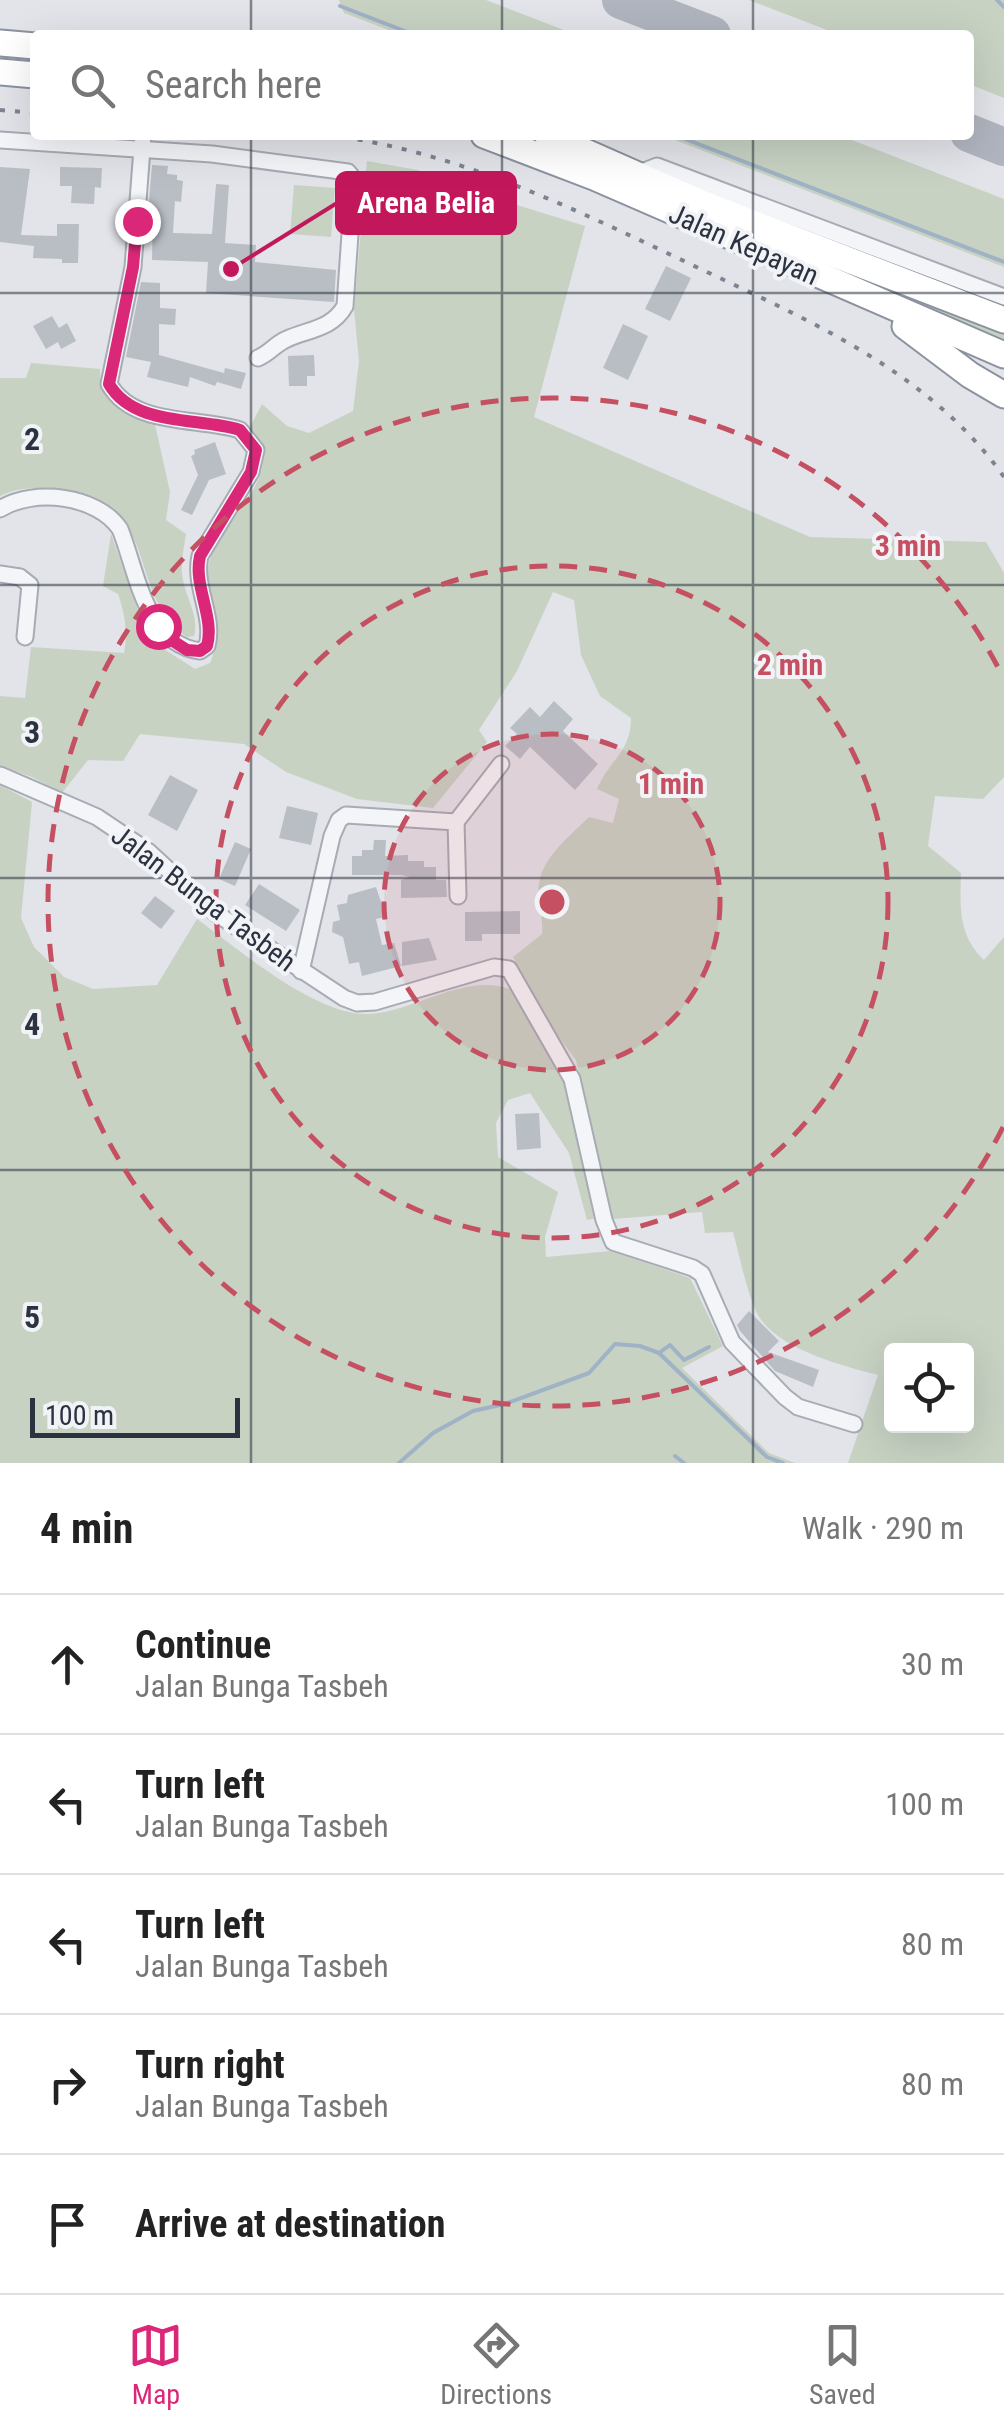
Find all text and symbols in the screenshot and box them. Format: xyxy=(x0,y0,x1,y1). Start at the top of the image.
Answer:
search box xyxy=(30,30,974,140)
icon: search xyxy=(65,58,120,113)
text: Search here xyxy=(145,63,322,107)
callout: Arena Belia xyxy=(337,173,515,233)
text: Arena Belia xyxy=(357,185,495,220)
street label: Jalan Kepayan xyxy=(664,197,824,292)
route end xyxy=(115,199,161,245)
text: 2 xyxy=(24,420,40,458)
text: 3 min xyxy=(875,528,941,563)
route start xyxy=(136,604,182,650)
text: 2 min xyxy=(757,647,823,682)
text: 3 xyxy=(24,713,40,751)
text: 1 min xyxy=(638,766,704,801)
street label: Jalan Bunga Tasbeh xyxy=(105,818,302,978)
centre of rings xyxy=(534,884,570,920)
text: 4 xyxy=(24,1005,40,1043)
text: 5 xyxy=(24,1298,40,1336)
map controls xyxy=(884,1343,974,1433)
button: locate xyxy=(884,1343,974,1433)
scale bar xyxy=(30,1393,240,1438)
text: 100 m xyxy=(45,1399,114,1432)
text: 4 min xyxy=(40,1504,133,1553)
text: Walk · 290 m xyxy=(802,1509,964,1547)
text: Continue xyxy=(135,1623,271,1667)
icon: ahead xyxy=(40,1637,95,1692)
text: 30 m xyxy=(901,1645,964,1683)
text: Jalan Bunga Tasbeh xyxy=(135,1667,389,1705)
text: Turn left xyxy=(135,1763,265,1807)
icon: left xyxy=(40,1777,95,1832)
text: 100 m xyxy=(885,1785,964,1823)
text: Jalan Bunga Tasbeh xyxy=(135,1807,389,1845)
text: Turn left xyxy=(135,1903,265,1947)
icon: left xyxy=(40,1917,95,1972)
text: 80 m xyxy=(901,1925,964,1963)
text: Jalan Bunga Tasbeh xyxy=(135,1947,389,1985)
text: Turn right xyxy=(135,2043,285,2087)
icon: right xyxy=(40,2057,95,2112)
text: 80 m xyxy=(901,2065,964,2103)
text: Jalan Bunga Tasbeh xyxy=(135,2087,389,2125)
icon: arrive xyxy=(40,2197,95,2252)
text: Arrive at destination xyxy=(135,2202,445,2246)
tab: Map xyxy=(128,2318,183,2411)
tab: Directions xyxy=(440,2318,552,2411)
tab: Saved xyxy=(809,2318,876,2411)

